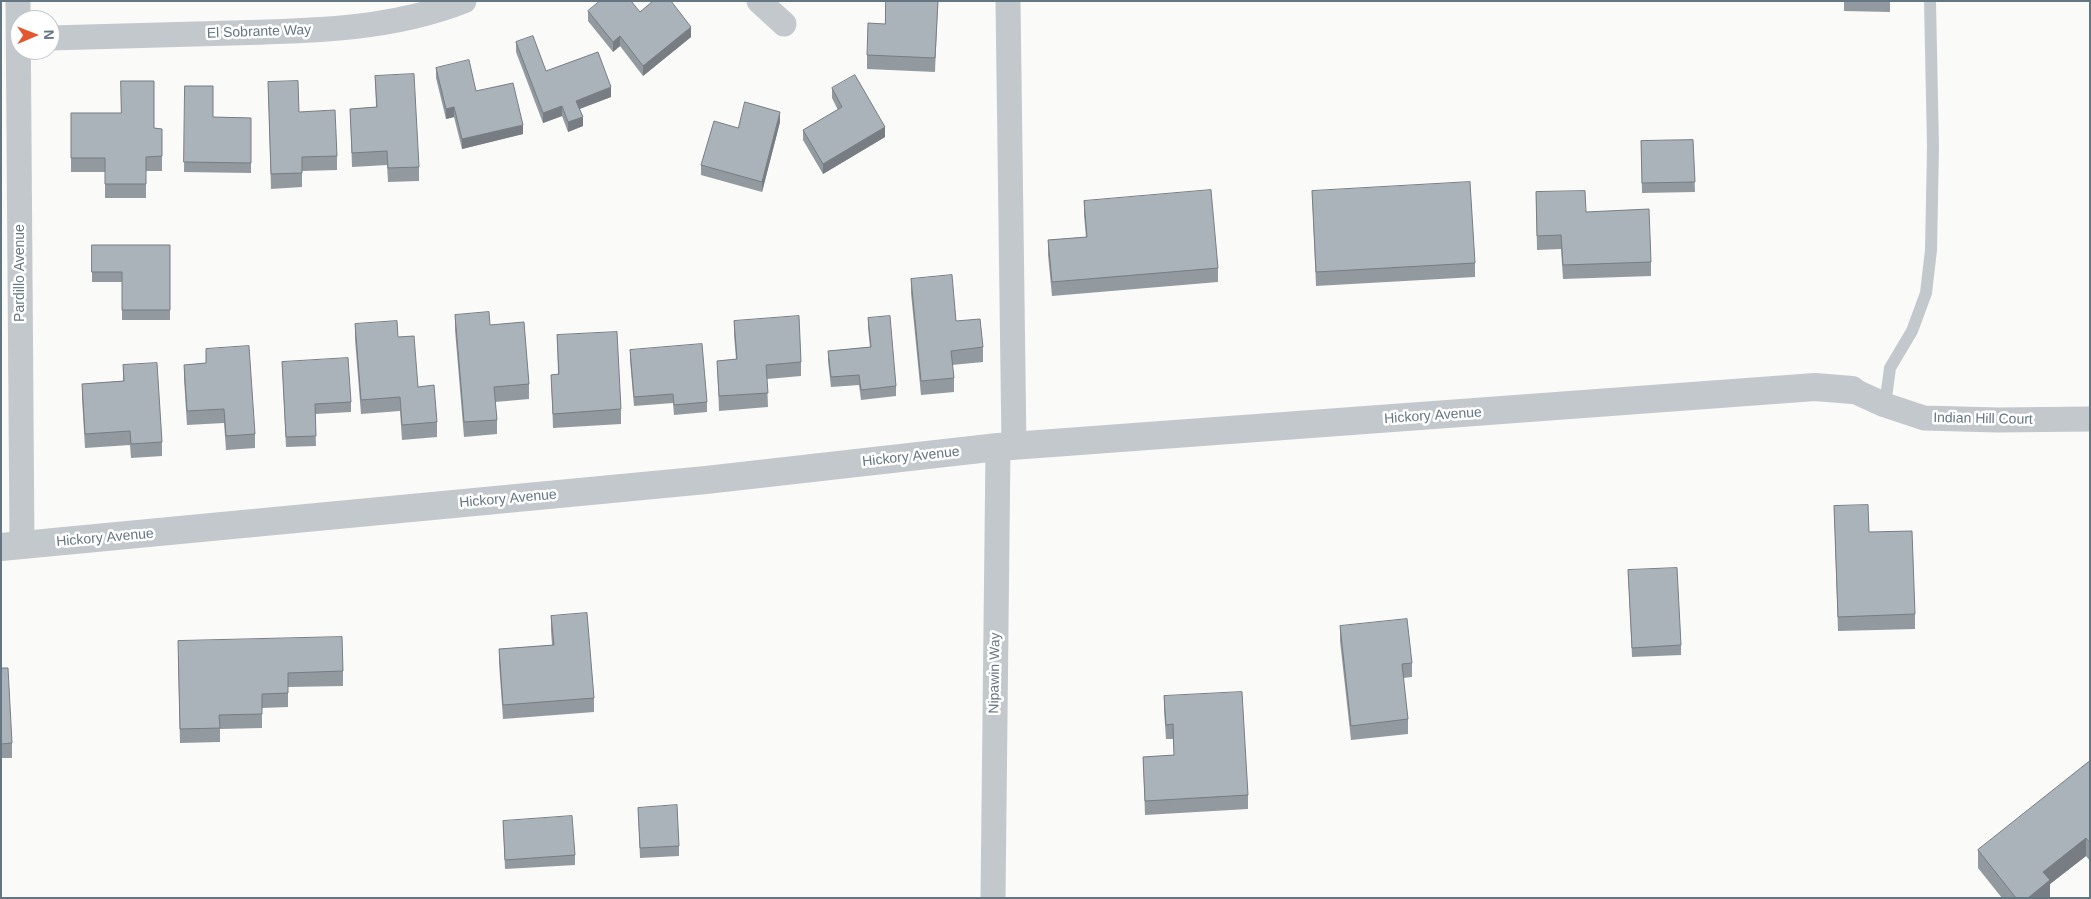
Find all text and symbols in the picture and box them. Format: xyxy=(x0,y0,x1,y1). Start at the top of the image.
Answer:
north arrow xyxy=(10,10,60,60)
street label: El Sobrante Way xyxy=(206,22,312,42)
text: N xyxy=(41,30,57,40)
street label: Pardillo Avenue xyxy=(12,224,28,322)
street label: Hickory Avenue xyxy=(1384,404,1482,428)
street label: Indian Hill Court xyxy=(1933,410,2033,428)
street label: Hickory Avenue xyxy=(861,444,961,470)
street label: Hickory Avenue xyxy=(459,486,557,512)
street label: Hickory Avenue xyxy=(56,525,154,551)
street label: Nipawin Way xyxy=(986,632,1004,714)

